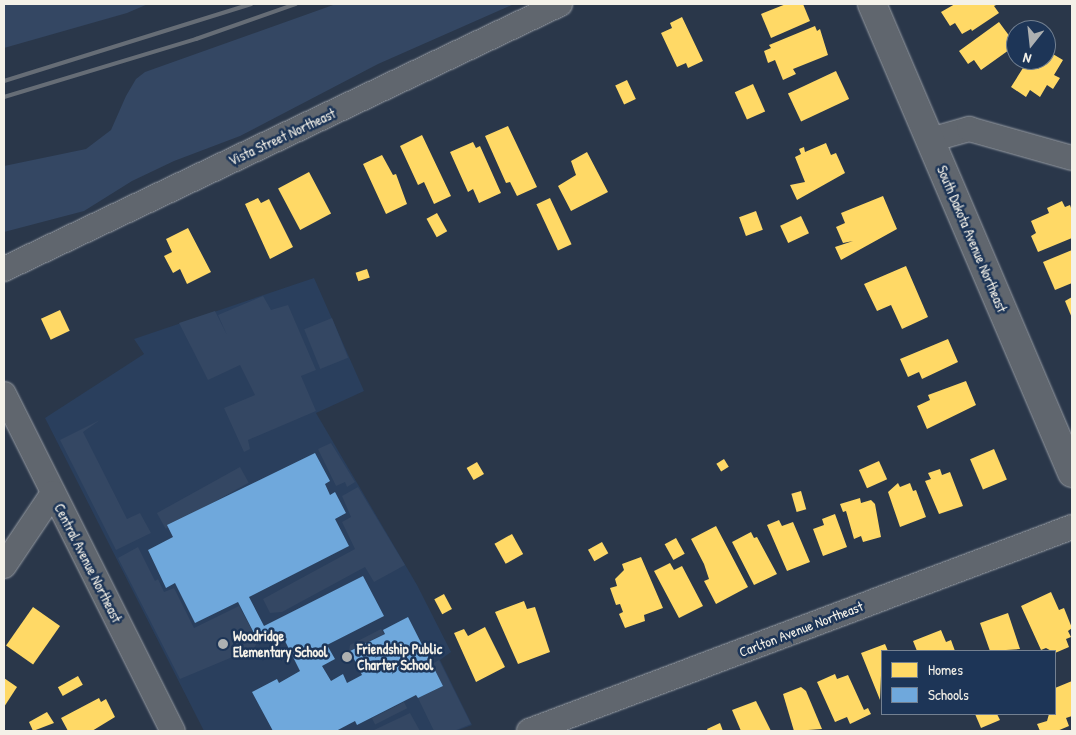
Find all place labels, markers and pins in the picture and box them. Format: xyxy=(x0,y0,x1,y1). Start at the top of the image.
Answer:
place label: Woodridge Elementary School xyxy=(233,628,327,660)
marker: Woodridge Elementary School xyxy=(217,638,229,650)
place label: Friendship Public Charter School xyxy=(357,641,442,674)
marker: Friendship Public Charter School xyxy=(341,651,353,663)

